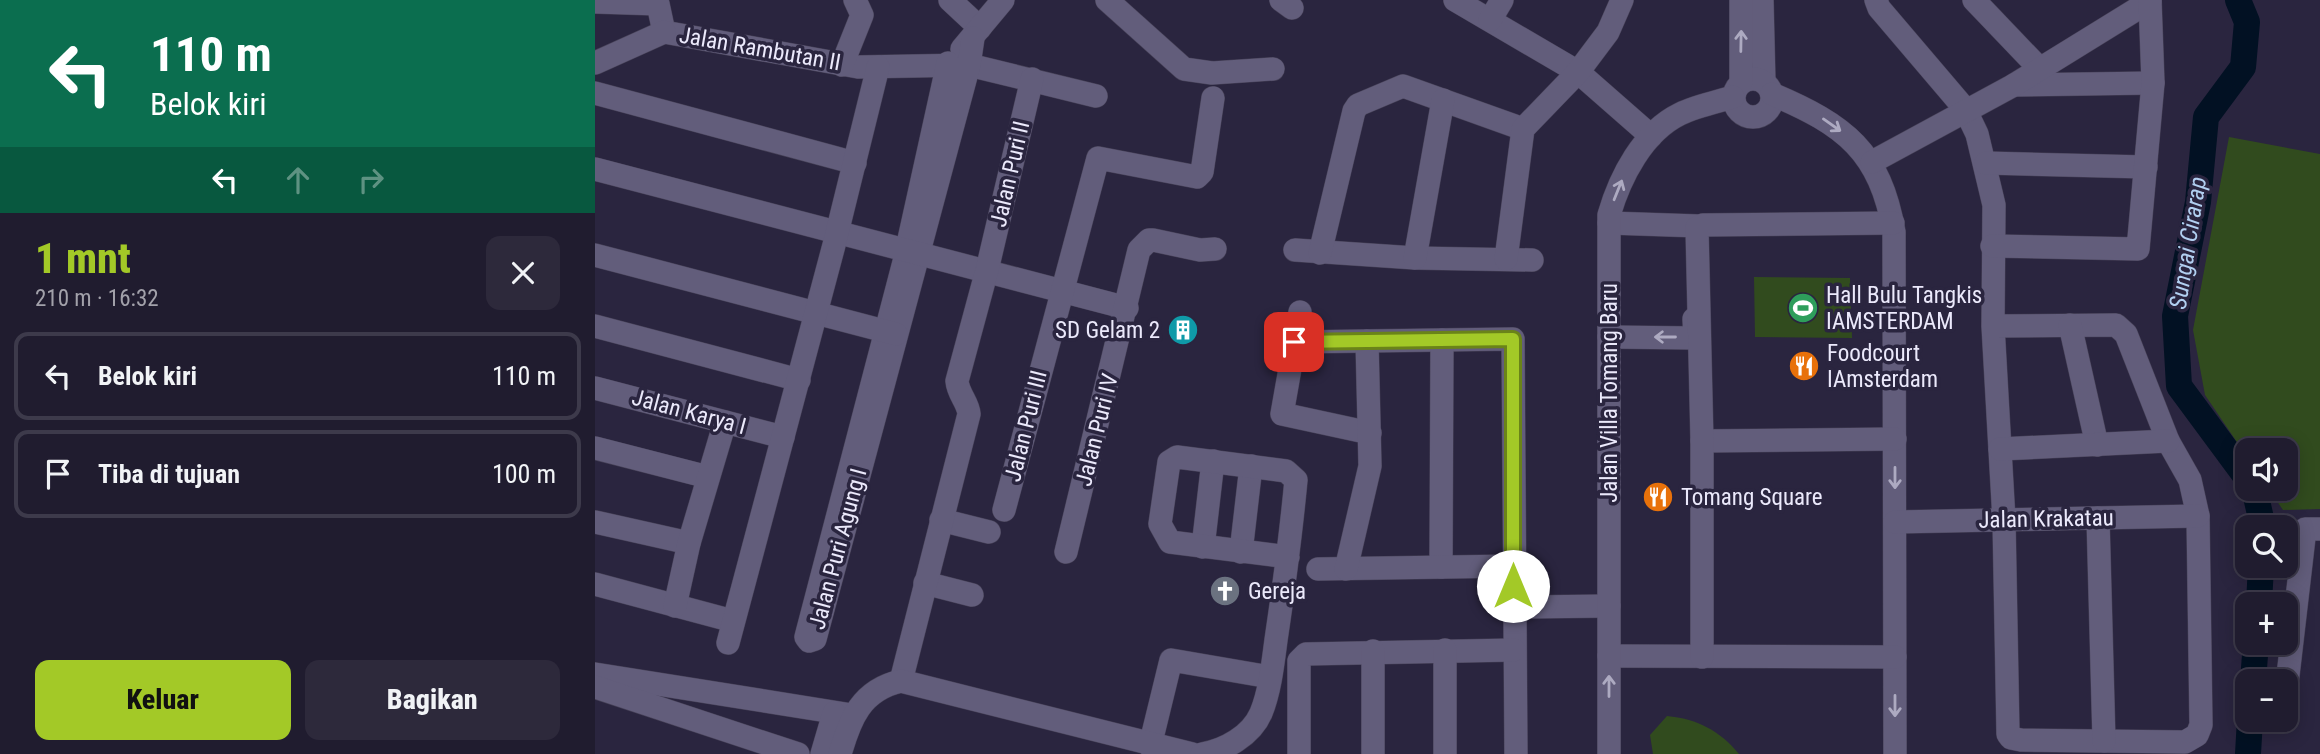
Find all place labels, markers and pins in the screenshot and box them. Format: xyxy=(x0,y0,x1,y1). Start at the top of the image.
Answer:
place label: Hall Bulu Tangkis IAMSTERDAM xyxy=(1826,282,1982,335)
sports icon: Hall Bulu Tangkis IAMSTERDAM xyxy=(1786,291,1820,325)
pin xyxy=(1264,312,1324,372)
building icon: SD Gelam 2 xyxy=(1166,313,1200,347)
place label: SD Gelam 2 xyxy=(1055,317,1160,344)
place label: Foodcourt IAmsterdam xyxy=(1827,340,1938,393)
restaurant icon: Foodcourt IAmsterdam xyxy=(1787,349,1821,383)
restaurant icon: Tomang Square xyxy=(1641,480,1675,514)
place label: Tomang Square xyxy=(1681,484,1823,511)
church icon: Gereja xyxy=(1208,574,1242,608)
place label: Gereja xyxy=(1248,578,1306,605)

